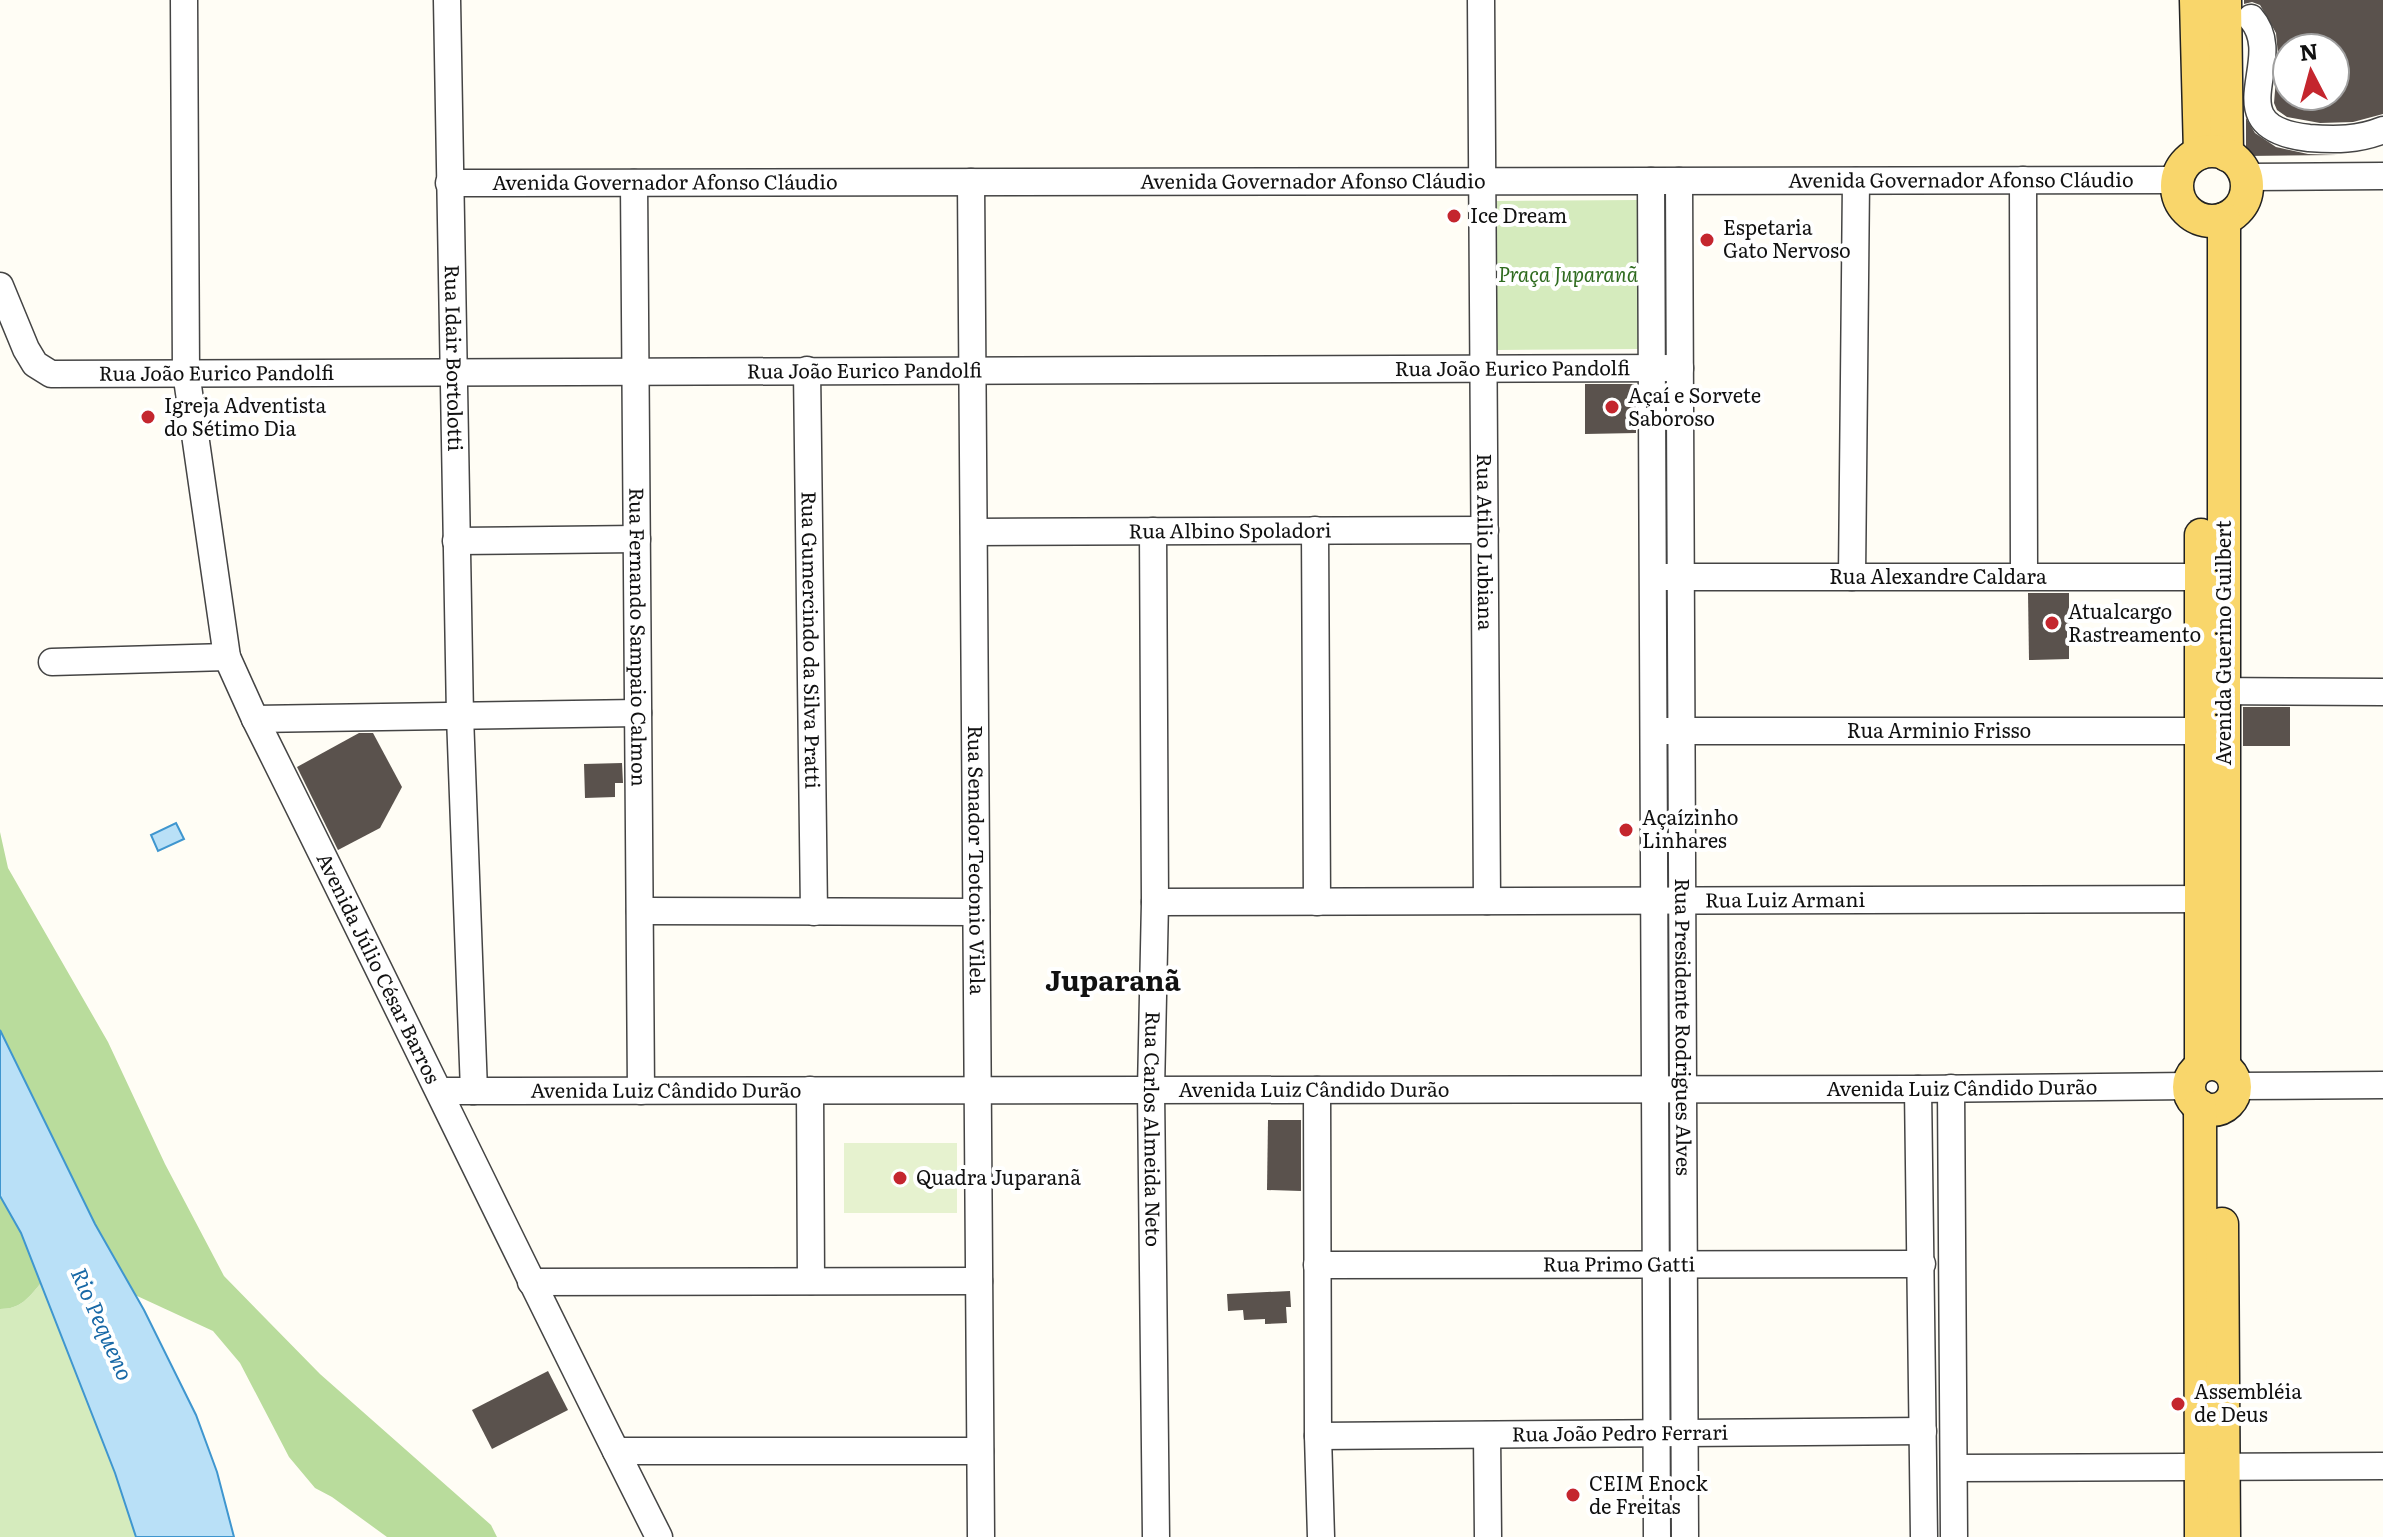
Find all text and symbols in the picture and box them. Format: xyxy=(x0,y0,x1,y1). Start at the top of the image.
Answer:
north arrow xyxy=(2271,32,2351,112)
text: N xyxy=(2298,33,2320,68)
street label: Avenida Governador Afonso Cláudio xyxy=(1788,163,2134,194)
street label: Avenida Governador Afonso Cláudio xyxy=(1140,164,1486,195)
street label: Avenida Governador Afonso Cláudio xyxy=(492,165,838,196)
place label: Ice Dream xyxy=(1470,199,1567,229)
marker: Ice Dream xyxy=(1445,207,1463,225)
place label: Espetaria Gato Nervoso xyxy=(1723,211,1851,264)
marker: Espetaria Gato Nervoso xyxy=(1698,231,1716,249)
park label: Praça Juparanã xyxy=(1498,258,1639,288)
street label: Rua Idair Bortolotti xyxy=(439,264,472,452)
street label: Rua João Eurico Pandolfi xyxy=(1395,351,1630,382)
street label: Rua João Eurico Pandolfi xyxy=(747,354,982,384)
street label: Rua João Eurico Pandolfi xyxy=(99,356,334,387)
place label: Açaí e Sorvete Saboroso xyxy=(1628,379,1761,432)
place label: Igreja Adventista do Sétimo Dia xyxy=(164,389,326,442)
marker: Açaí e Sorvete Saboroso xyxy=(1603,398,1621,416)
marker: Igreja Adventista do Sétimo Dia xyxy=(139,408,157,426)
street label: Rua Atilio Lubiana xyxy=(1471,453,1502,631)
street label: Rua Fernando Sampaio Calmon xyxy=(623,487,656,787)
street label: Rua Gumercindo da Silva Pratti xyxy=(796,491,829,789)
street label: Rua Albino Spoladori xyxy=(1128,514,1332,544)
street label: Avenida Guerino Guilbert xyxy=(2207,520,2237,766)
street label: Rua Alexandre Caldara xyxy=(1829,560,2047,590)
place label: Atualcargo Rastreamento xyxy=(2068,595,2201,648)
marker: Atualcargo Rastreamento xyxy=(2043,614,2061,632)
street label: Rua Arminio Frisso xyxy=(1847,714,2031,744)
street label: Rua Senador Teotonio Vilela xyxy=(962,725,994,995)
place label: Açaízinho Linhares xyxy=(1642,801,1738,854)
marker: Açaízinho Linhares xyxy=(1617,821,1635,839)
street label: Avenida Júlio César Barros xyxy=(311,847,449,1088)
street label: Rua Presidente Rodrigues Alves xyxy=(1669,878,1700,1176)
street label: Rua Luiz Armani xyxy=(1705,883,1865,913)
district label: Juparanã xyxy=(1045,958,1181,1000)
street label: Rua Carlos Almeida Neto xyxy=(1138,1011,1170,1247)
street label: Avenida Luiz Cândido Durão xyxy=(1827,1070,2098,1102)
street label: Avenida Luiz Cândido Durão xyxy=(1179,1073,1449,1103)
street label: Avenida Luiz Cândido Durão xyxy=(531,1074,801,1104)
place label: Quadra Juparanã xyxy=(916,1161,1081,1191)
marker: Quadra Juparanã xyxy=(891,1169,909,1187)
street label: Rua Primo Gatti xyxy=(1543,1247,1696,1278)
water label: Rio Pequeno xyxy=(64,1262,143,1385)
place label: Assembléia de Deus xyxy=(2194,1375,2302,1428)
marker: Assembléia de Deus xyxy=(2169,1395,2187,1413)
street label: Rua João Pedro Ferrari xyxy=(1512,1416,1729,1447)
place label: CEIM Enock de Freitas xyxy=(1589,1467,1708,1520)
marker: CEIM Enock de Freitas xyxy=(1564,1486,1582,1504)

